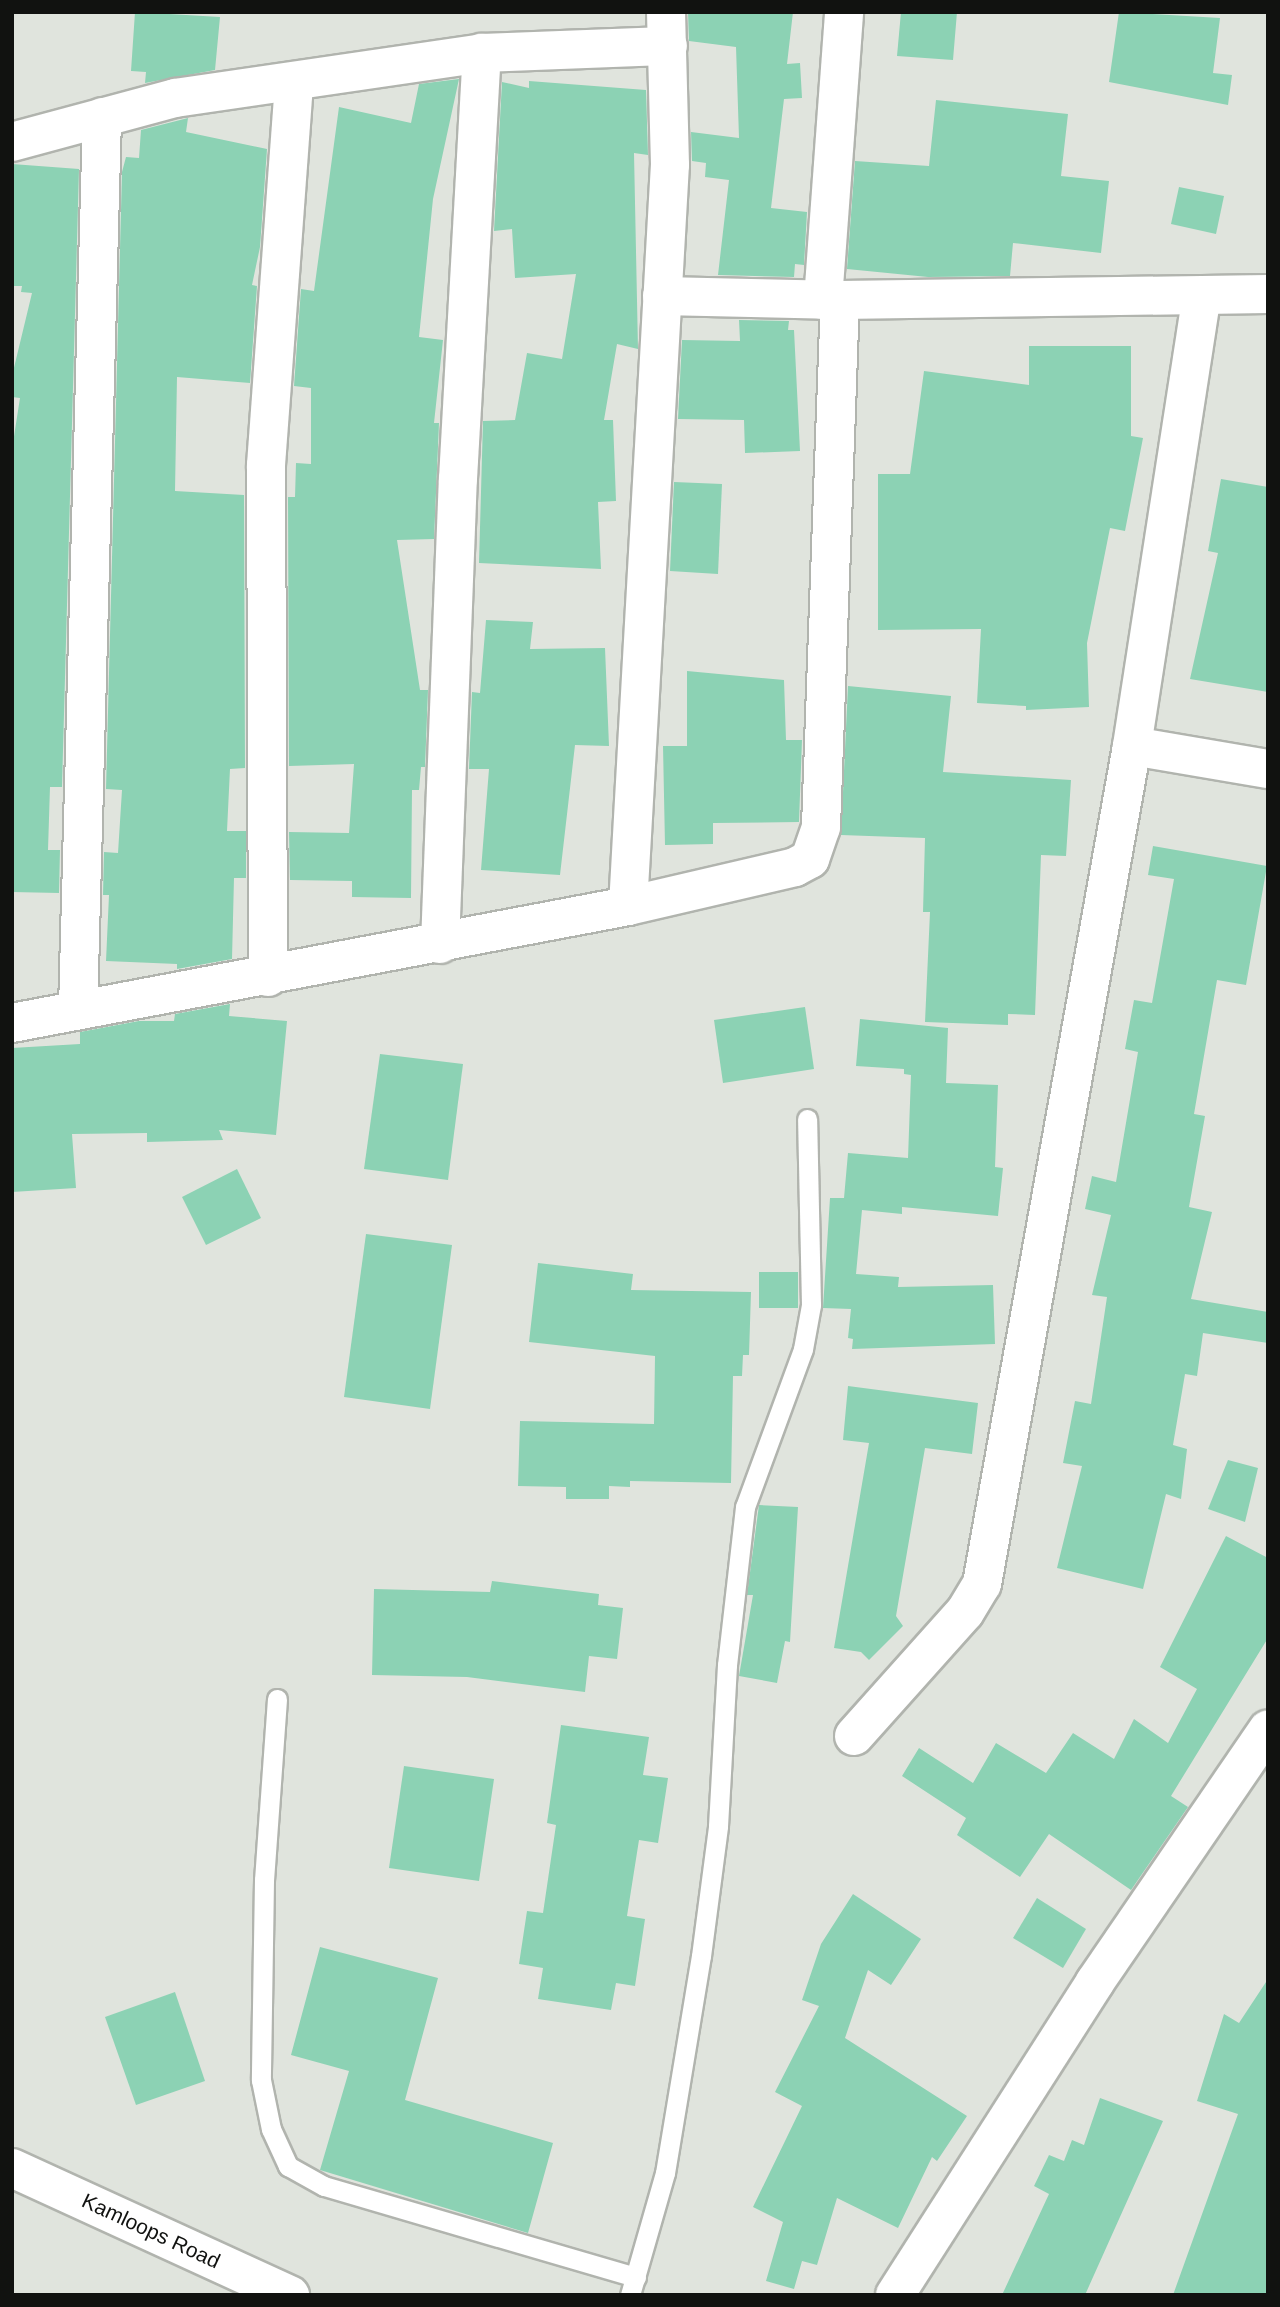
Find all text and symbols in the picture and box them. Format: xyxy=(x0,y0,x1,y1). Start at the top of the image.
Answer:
street label: Kamloops Road xyxy=(78,2188,224,2274)

